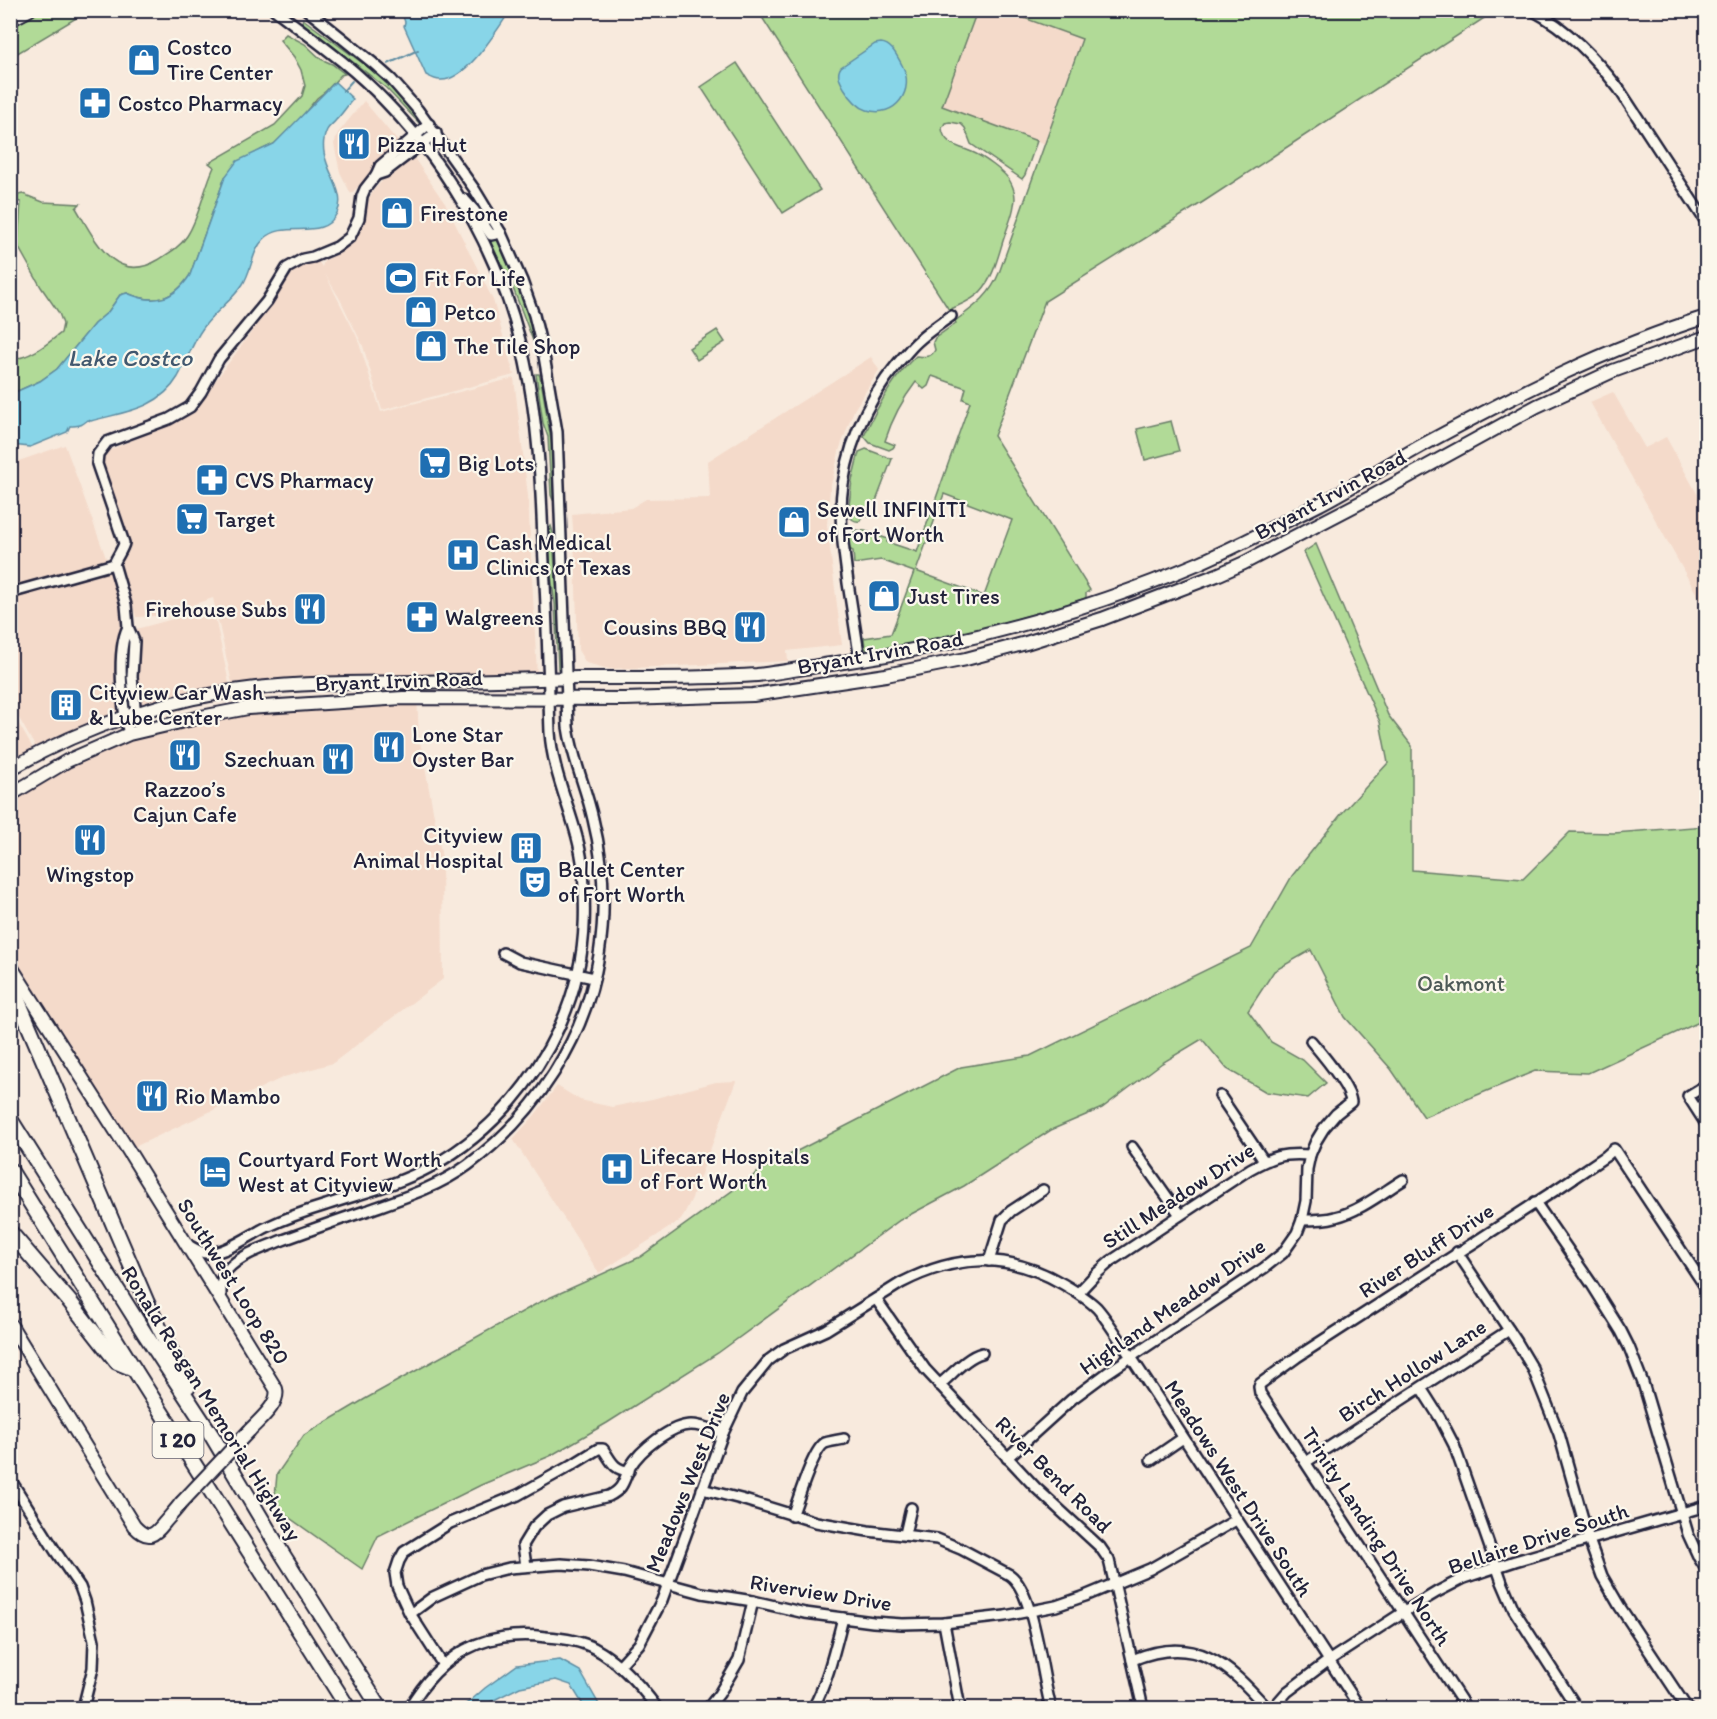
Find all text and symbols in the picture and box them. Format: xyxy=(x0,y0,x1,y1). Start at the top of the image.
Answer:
place label: Costco Tire Center xyxy=(167,34,273,86)
shop icon: Costco Tire Center xyxy=(126,42,162,78)
pharmacy icon: Costco Pharmacy xyxy=(77,85,113,121)
place label: Costco Pharmacy xyxy=(118,90,283,117)
restaurant icon: Pizza Hut xyxy=(336,126,372,162)
place label: Pizza Hut xyxy=(377,131,467,158)
shop icon: Firestone xyxy=(379,195,415,231)
place label: Firestone xyxy=(420,200,508,227)
sports icon: Fit For Life xyxy=(383,260,419,296)
place label: Fit For Life xyxy=(424,265,526,292)
shop icon: Petco xyxy=(403,294,439,330)
place label: Petco xyxy=(444,299,496,326)
shop icon: The Tile Shop xyxy=(413,328,449,364)
place label: The Tile Shop xyxy=(454,333,580,360)
water label: Lake Costco xyxy=(68,343,193,372)
street label: Bryant Irvin Road xyxy=(1250,443,1411,546)
supermarket icon: Big Lots xyxy=(417,445,453,481)
place label: Big Lots xyxy=(458,450,535,477)
pharmacy icon: CVS Pharmacy xyxy=(194,462,230,498)
place label: CVS Pharmacy xyxy=(235,467,374,494)
place label: Sewell INFINITI of Fort Worth xyxy=(817,496,966,548)
supermarket icon: Target xyxy=(174,501,210,537)
shop icon: Sewell INFINITI of Fort Worth xyxy=(776,504,812,540)
place label: Target xyxy=(215,506,275,533)
place label: Cash Medical Clinics of Texas xyxy=(486,529,631,581)
hospital icon: Cash Medical Clinics of Texas xyxy=(445,537,481,573)
shop icon: Just Tires xyxy=(866,578,902,614)
place label: Just Tires xyxy=(907,583,1000,610)
restaurant icon: Firehouse Subs xyxy=(292,591,328,627)
place label: Firehouse Subs xyxy=(145,596,287,623)
pharmacy icon: Walgreens xyxy=(404,599,440,635)
place label: Walgreens xyxy=(445,604,544,631)
restaurant icon: Cousins BBQ xyxy=(732,609,768,645)
place label: Cousins BBQ xyxy=(604,614,727,641)
street label: Bryant Irvin Road xyxy=(795,625,965,680)
street label: Bryant Irvin Road xyxy=(315,664,484,697)
place label: Cityview Car Wash & Lube Center xyxy=(89,679,264,731)
building icon: Cityview Car Wash & Lube Center xyxy=(48,687,84,723)
place label: Lone Star Oyster Bar xyxy=(412,721,514,773)
restaurant icon: Lone Star Oyster Bar xyxy=(371,729,407,765)
restaurant icon: Razzoo’s Cajun Cafe xyxy=(167,737,203,773)
restaurant icon: Szechuan xyxy=(320,741,356,777)
place label: Szechuan xyxy=(224,746,316,773)
place label: Razzoo’s Cajun Cafe xyxy=(133,776,237,828)
restaurant icon: Wingstop xyxy=(72,822,108,858)
place label: Cityview Animal Hospital xyxy=(353,822,503,874)
building icon: Cityview Animal Hospital xyxy=(508,830,544,866)
place label: Ballet Center of Fort Worth xyxy=(558,856,685,908)
place label: Wingstop xyxy=(46,861,134,888)
theatre icon: Ballet Center of Fort Worth xyxy=(517,864,553,900)
park label: Oakmont xyxy=(1417,970,1505,997)
restaurant icon: Rio Mambo xyxy=(134,1078,170,1114)
place label: Rio Mambo xyxy=(175,1083,280,1110)
street label: Still Meadow Drive xyxy=(1097,1136,1260,1255)
place label: Lifecare Hospitals of Fort Worth xyxy=(640,1143,810,1195)
place label: Courtyard Fort Worth West at Cityview xyxy=(238,1146,442,1198)
hospital icon: Lifecare Hospitals of Fort Worth xyxy=(599,1151,635,1187)
hotel icon: Courtyard Fort Worth West at Cityview xyxy=(197,1154,233,1190)
street label: Southwest Loop 820 xyxy=(172,1193,296,1369)
street label: River Bluff Drive xyxy=(1354,1197,1499,1304)
street label: Highland Meadow Drive xyxy=(1074,1232,1271,1381)
street label: Ronald Reagan Memorial Highway xyxy=(115,1261,308,1547)
street label: Birch Hollow Lane xyxy=(1333,1313,1491,1428)
street label: Meadows West Drive South xyxy=(1158,1375,1319,1602)
street label: Meadows West Drive xyxy=(639,1388,736,1576)
street label: River Bend Road xyxy=(990,1410,1118,1539)
road number: I 20 xyxy=(152,1422,204,1458)
street label: Trinity Landing Drive North xyxy=(1296,1422,1458,1651)
street label: Bellaire Drive South xyxy=(1445,1497,1632,1580)
street label: Riverview Drive xyxy=(748,1568,894,1617)

